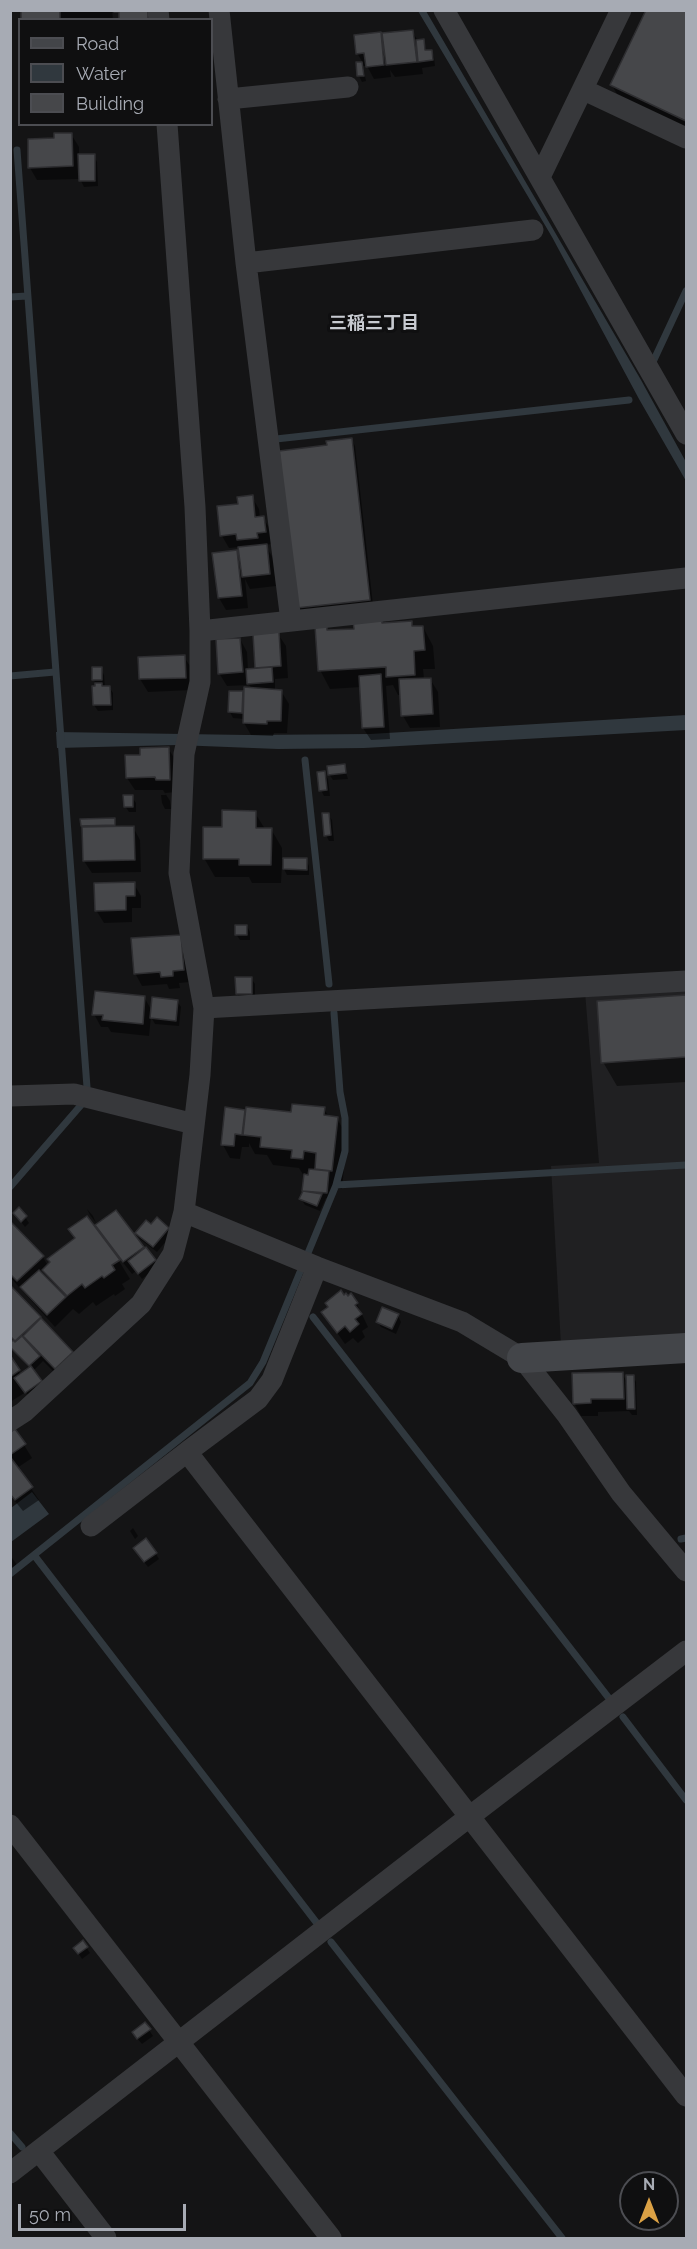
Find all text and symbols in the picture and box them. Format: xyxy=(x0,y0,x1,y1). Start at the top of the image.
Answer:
legend xyxy=(18,18,213,126)
text: Road xyxy=(76,33,119,54)
text: Water xyxy=(76,63,126,84)
text: Building xyxy=(76,93,144,114)
district label: 三稲三丁目 xyxy=(329,313,419,335)
north arrow xyxy=(619,2171,679,2231)
text: N xyxy=(643,2175,655,2194)
scale bar xyxy=(21,2192,189,2230)
text: 50 m xyxy=(29,2204,71,2225)

